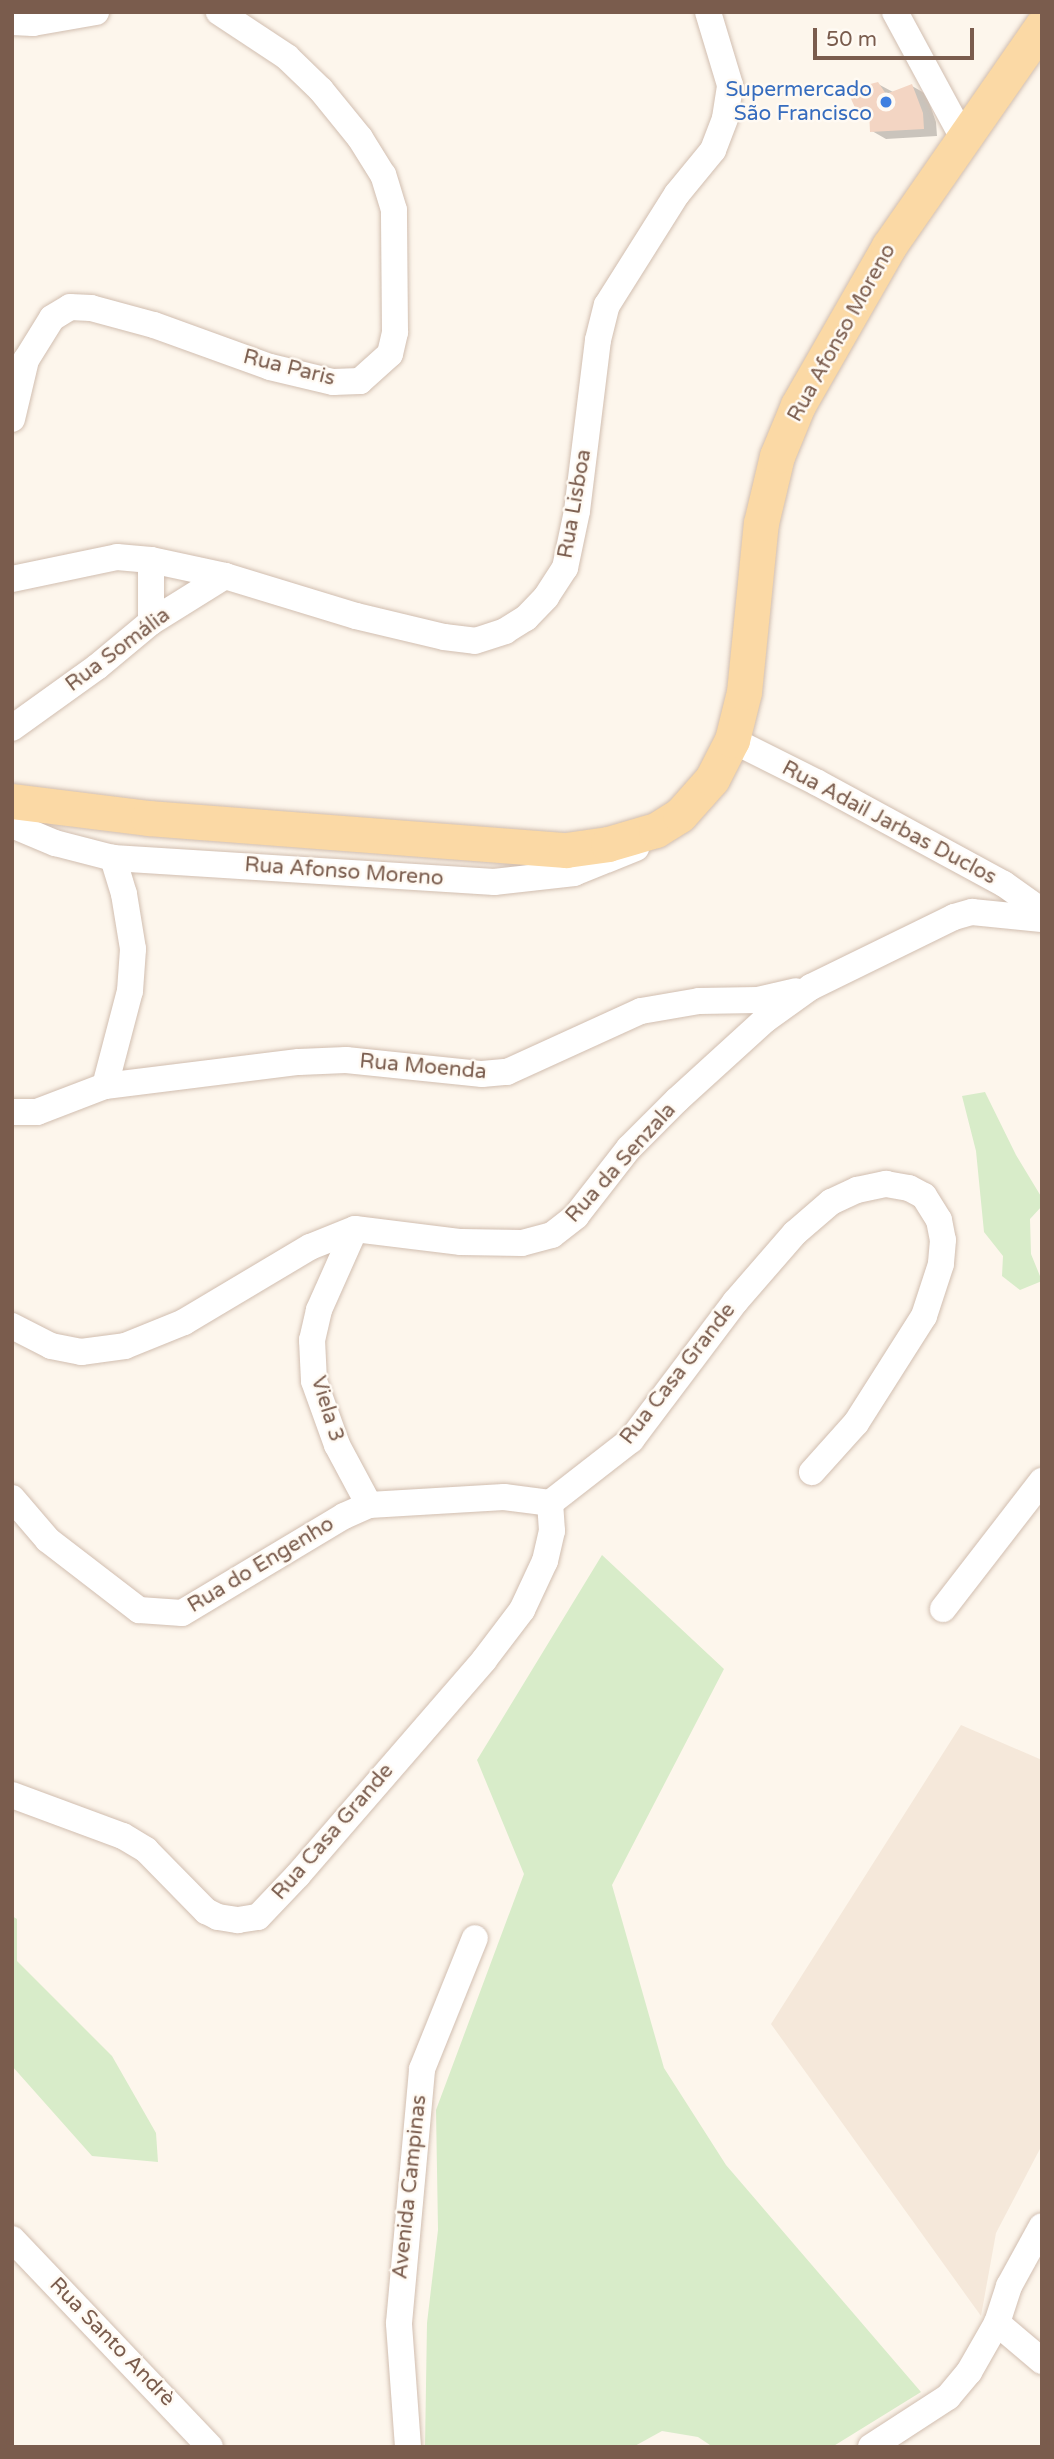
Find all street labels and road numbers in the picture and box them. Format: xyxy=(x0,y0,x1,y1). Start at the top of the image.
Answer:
street label: Rua Afonso Moreno xyxy=(783,240,901,426)
street label: Rua Paris xyxy=(240,344,338,392)
street label: Rua Lisboa xyxy=(553,448,597,560)
street label: Rua Somália xyxy=(61,603,175,697)
street label: Rua Adail Jarbas Duclos xyxy=(777,756,1001,890)
street label: Rua Afonso Moreno xyxy=(244,852,444,892)
street label: Rua Moenda xyxy=(358,1049,488,1085)
street label: Rua da Senzala xyxy=(561,1098,681,1228)
street label: Rua Casa Grande xyxy=(615,1298,741,1450)
street label: Viela 3 xyxy=(305,1373,349,1445)
street label: Rua do Engenho xyxy=(183,1511,339,1619)
street label: Rua Casa Grande xyxy=(267,1759,399,1905)
street label: Avenida Campinas xyxy=(388,2094,432,2280)
street label: Rua Santo Andrè xyxy=(44,2272,180,2412)

